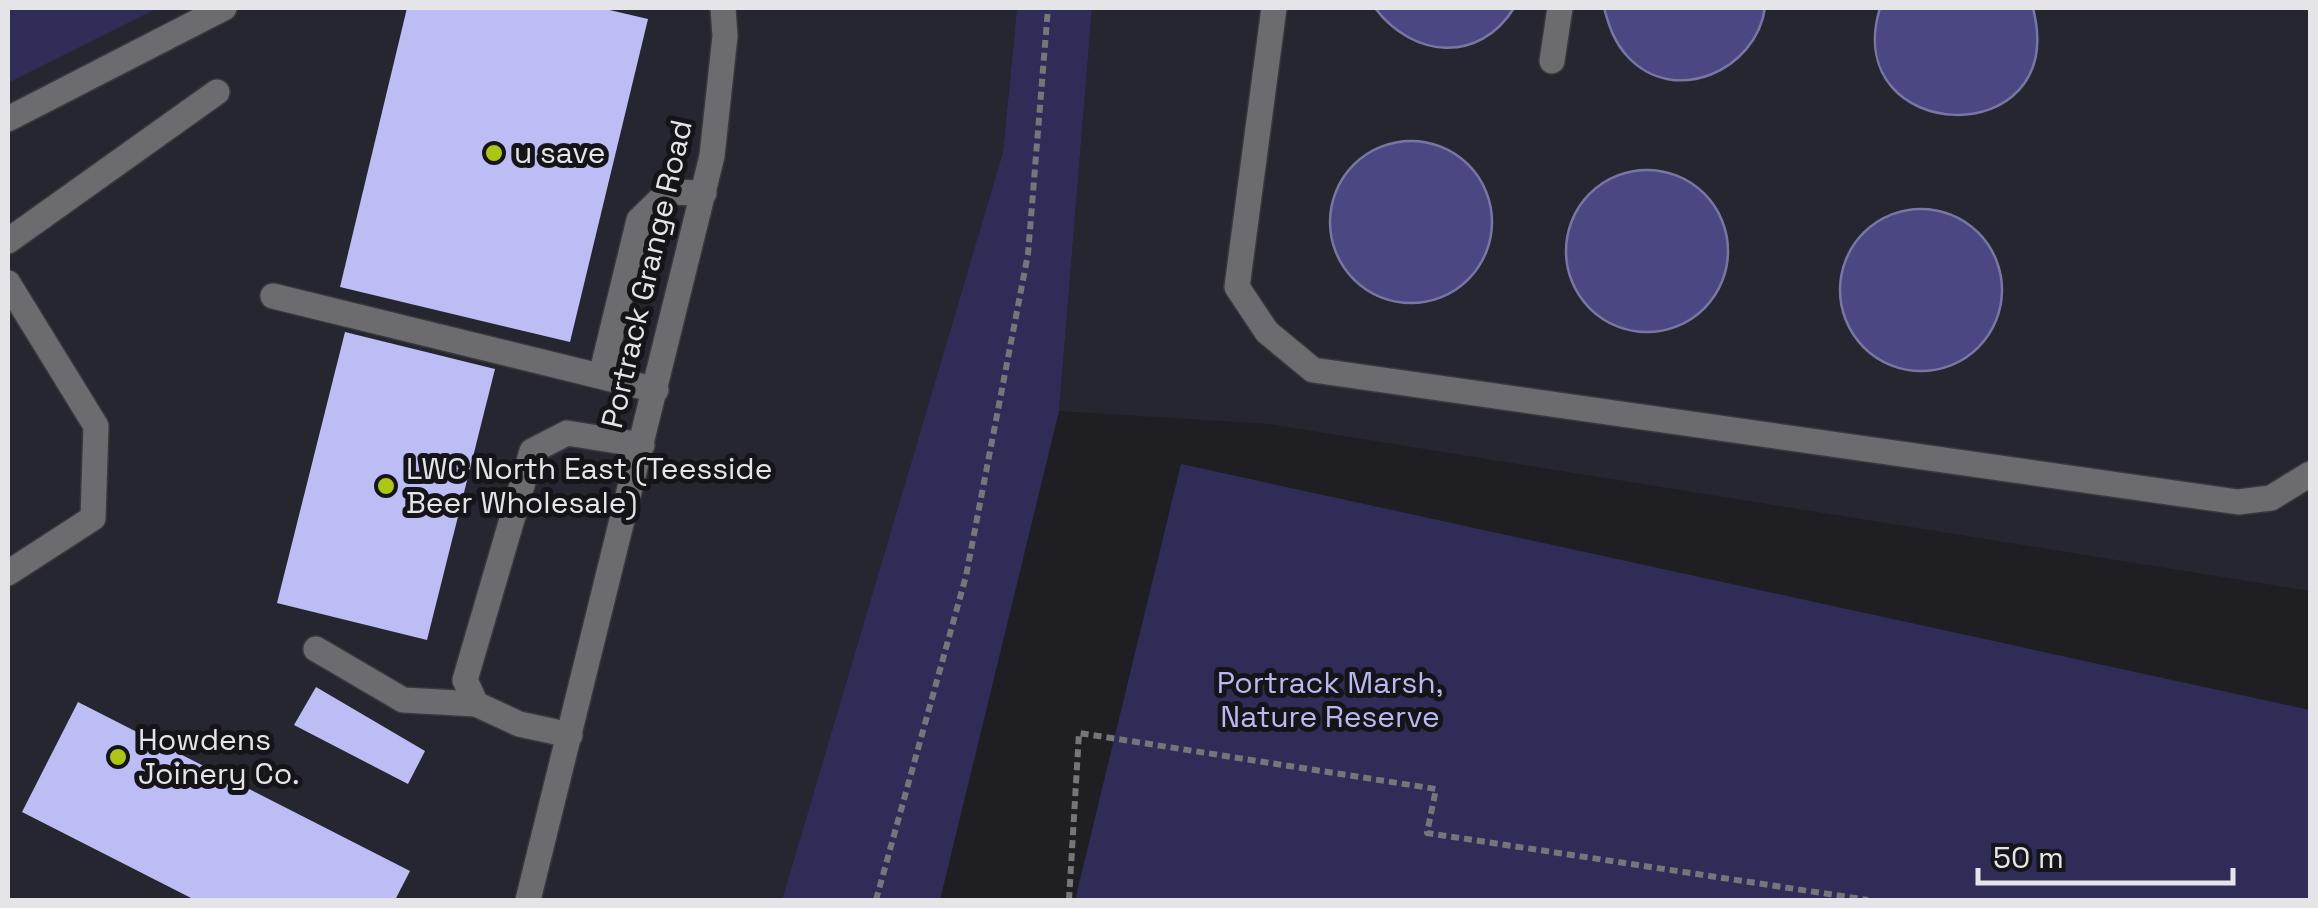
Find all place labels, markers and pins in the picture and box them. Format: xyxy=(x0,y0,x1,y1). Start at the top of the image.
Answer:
place label: u save xyxy=(514,133,606,172)
marker: u save xyxy=(483,142,505,164)
place label: LWC North East (Teesside Beer Wholesale) xyxy=(406,449,772,522)
marker: LWC North East (Teesside Beer Wholesale) xyxy=(375,475,397,497)
place label: Howdens Joinery Co. xyxy=(138,720,300,793)
marker: Howdens Joinery Co. xyxy=(107,746,129,768)

